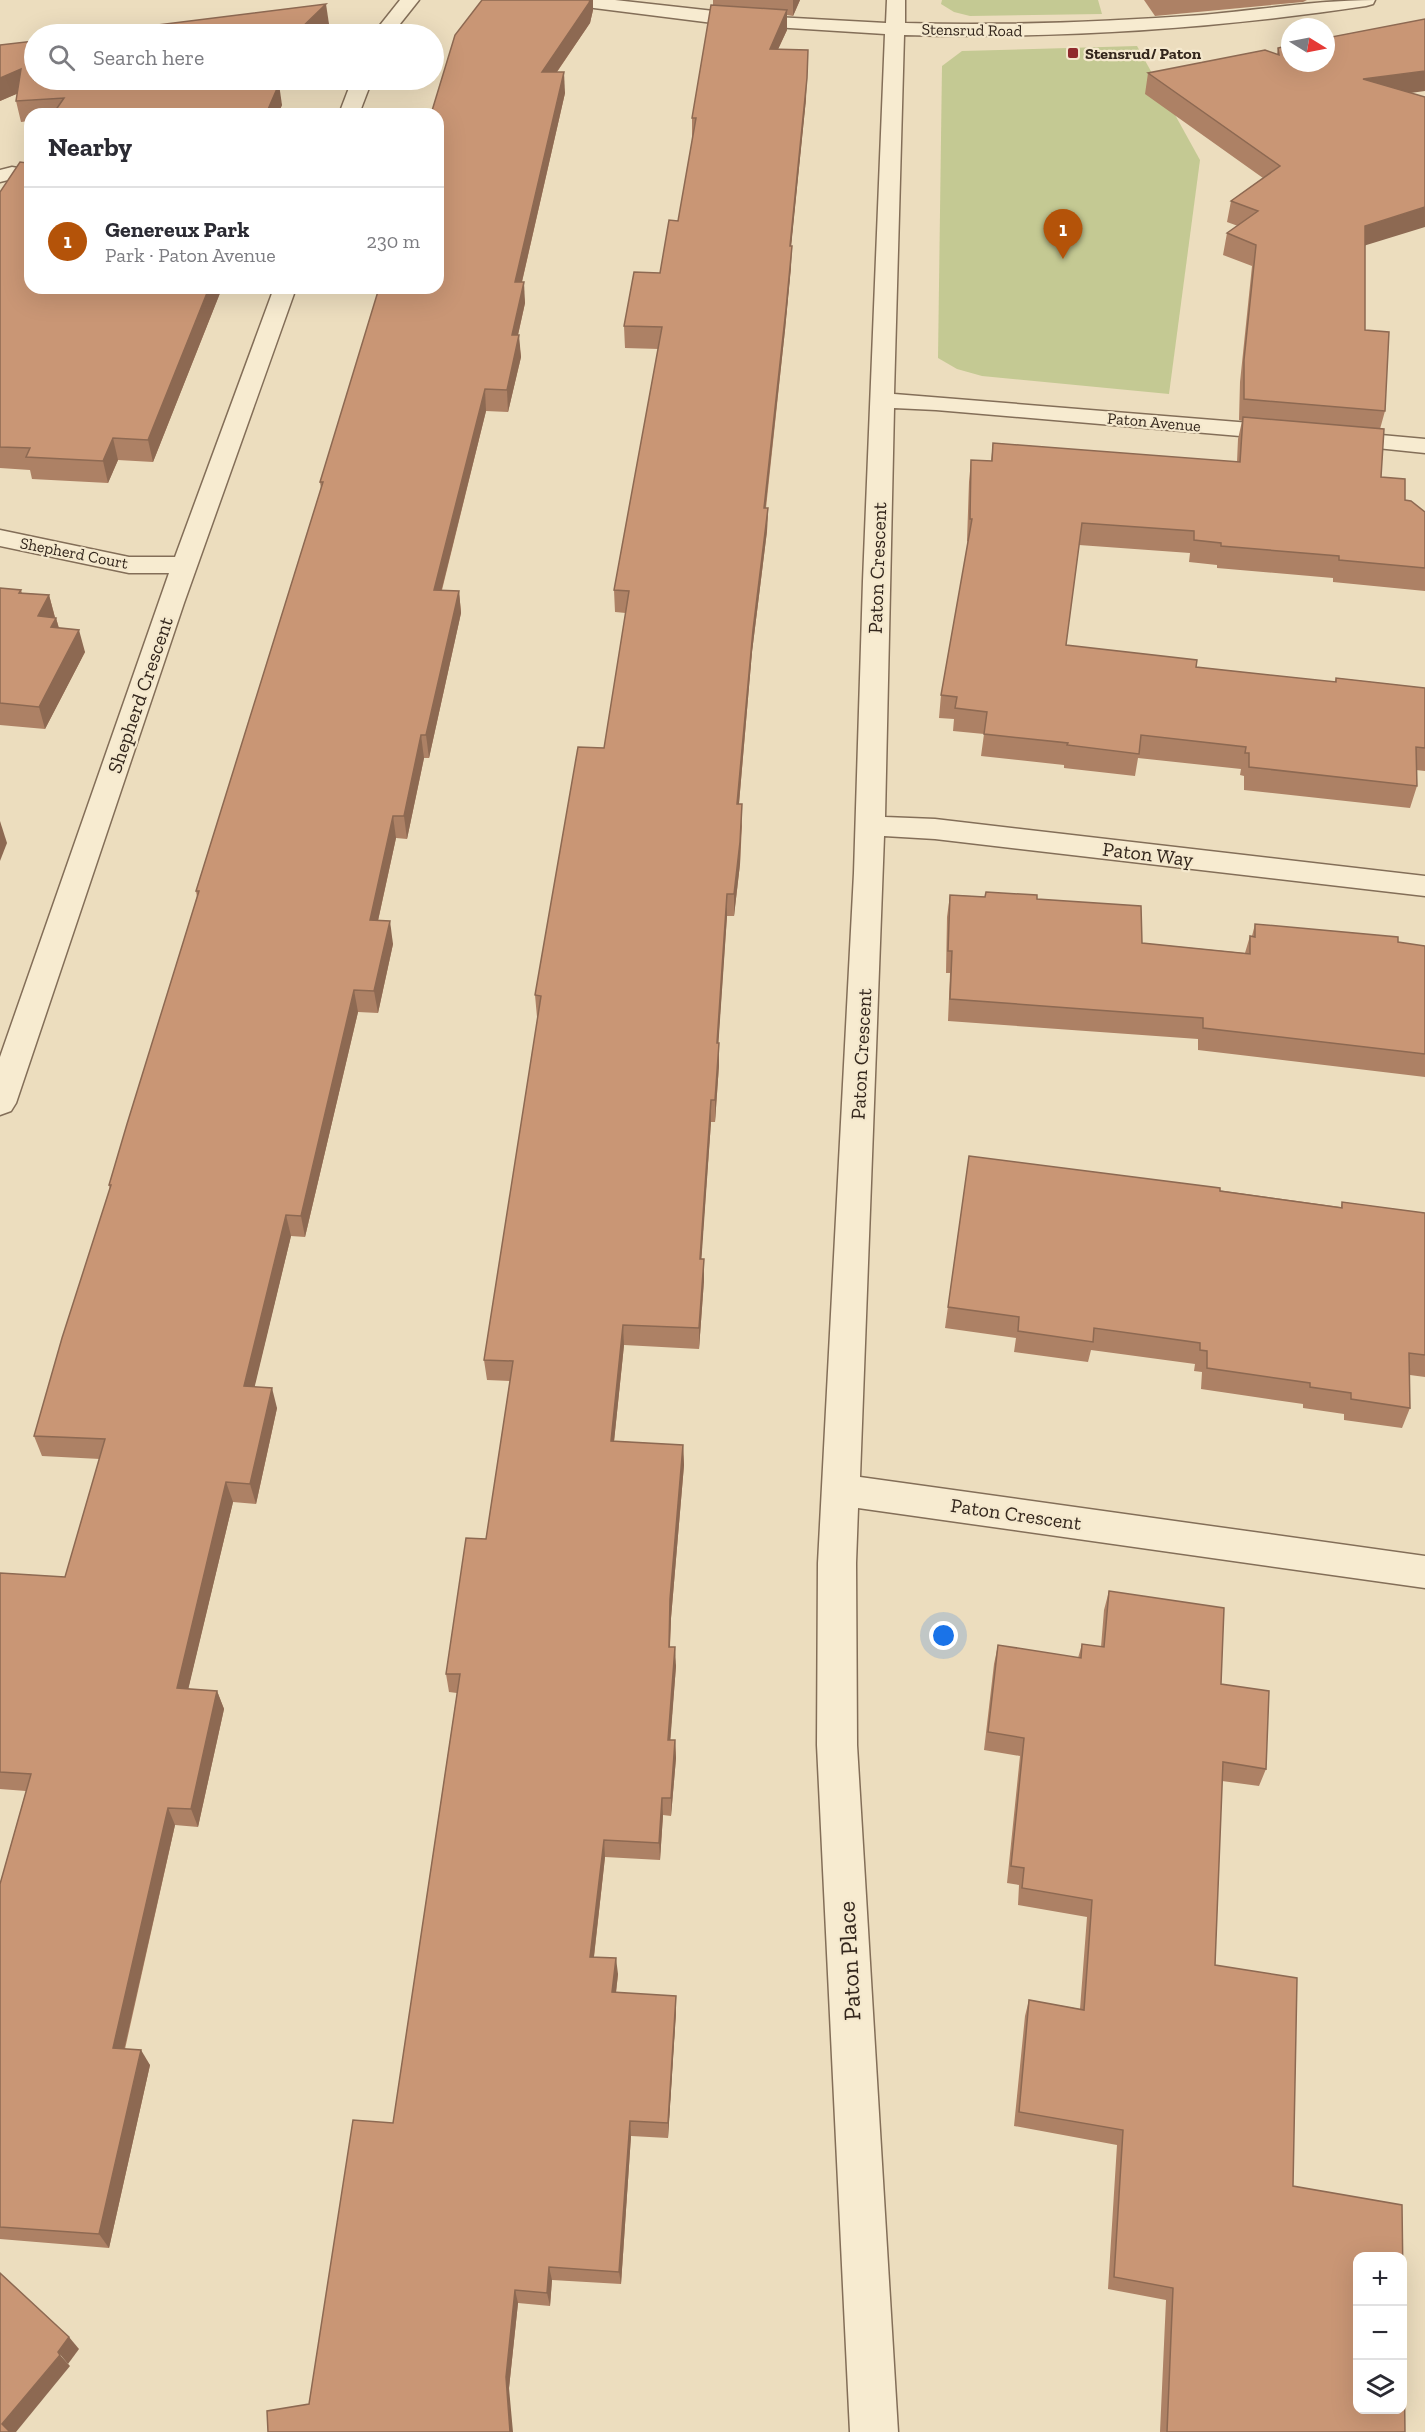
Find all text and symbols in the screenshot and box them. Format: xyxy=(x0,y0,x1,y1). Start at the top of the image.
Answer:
north arrow xyxy=(1281,18,1335,72)
street label: Stensrud Road xyxy=(921,20,1023,40)
search box xyxy=(24,24,444,90)
icon: search xyxy=(45,41,78,74)
text: Search here xyxy=(93,44,204,71)
place label: Stensrud/ Paton xyxy=(1085,44,1202,63)
marker: Stensrud/ Paton xyxy=(1066,46,1080,60)
text: Nearby xyxy=(48,131,132,163)
pin: 1 xyxy=(1044,210,1082,259)
text: Genereux Park xyxy=(105,216,249,243)
text: 1 xyxy=(63,229,72,253)
text: 230 m xyxy=(367,229,420,253)
text: Park · Paton Avenue xyxy=(105,243,276,267)
street label: Paton Avenue xyxy=(1106,408,1202,436)
street label: Paton Crescent xyxy=(863,501,891,634)
street label: Shepherd Court xyxy=(18,533,130,573)
street label: Shepherd Crescent xyxy=(102,613,178,776)
street label: Paton Way xyxy=(1101,837,1196,872)
street label: Paton Crescent xyxy=(846,987,876,1120)
street label: Paton Crescent xyxy=(949,1493,1083,1535)
your location xyxy=(929,1621,958,1650)
street label: Paton Place xyxy=(831,1900,867,2022)
map controls xyxy=(1353,2252,1407,2414)
button: + xyxy=(1353,2252,1407,2306)
button: − xyxy=(1353,2306,1407,2360)
button: layers xyxy=(1353,2360,1407,2414)

